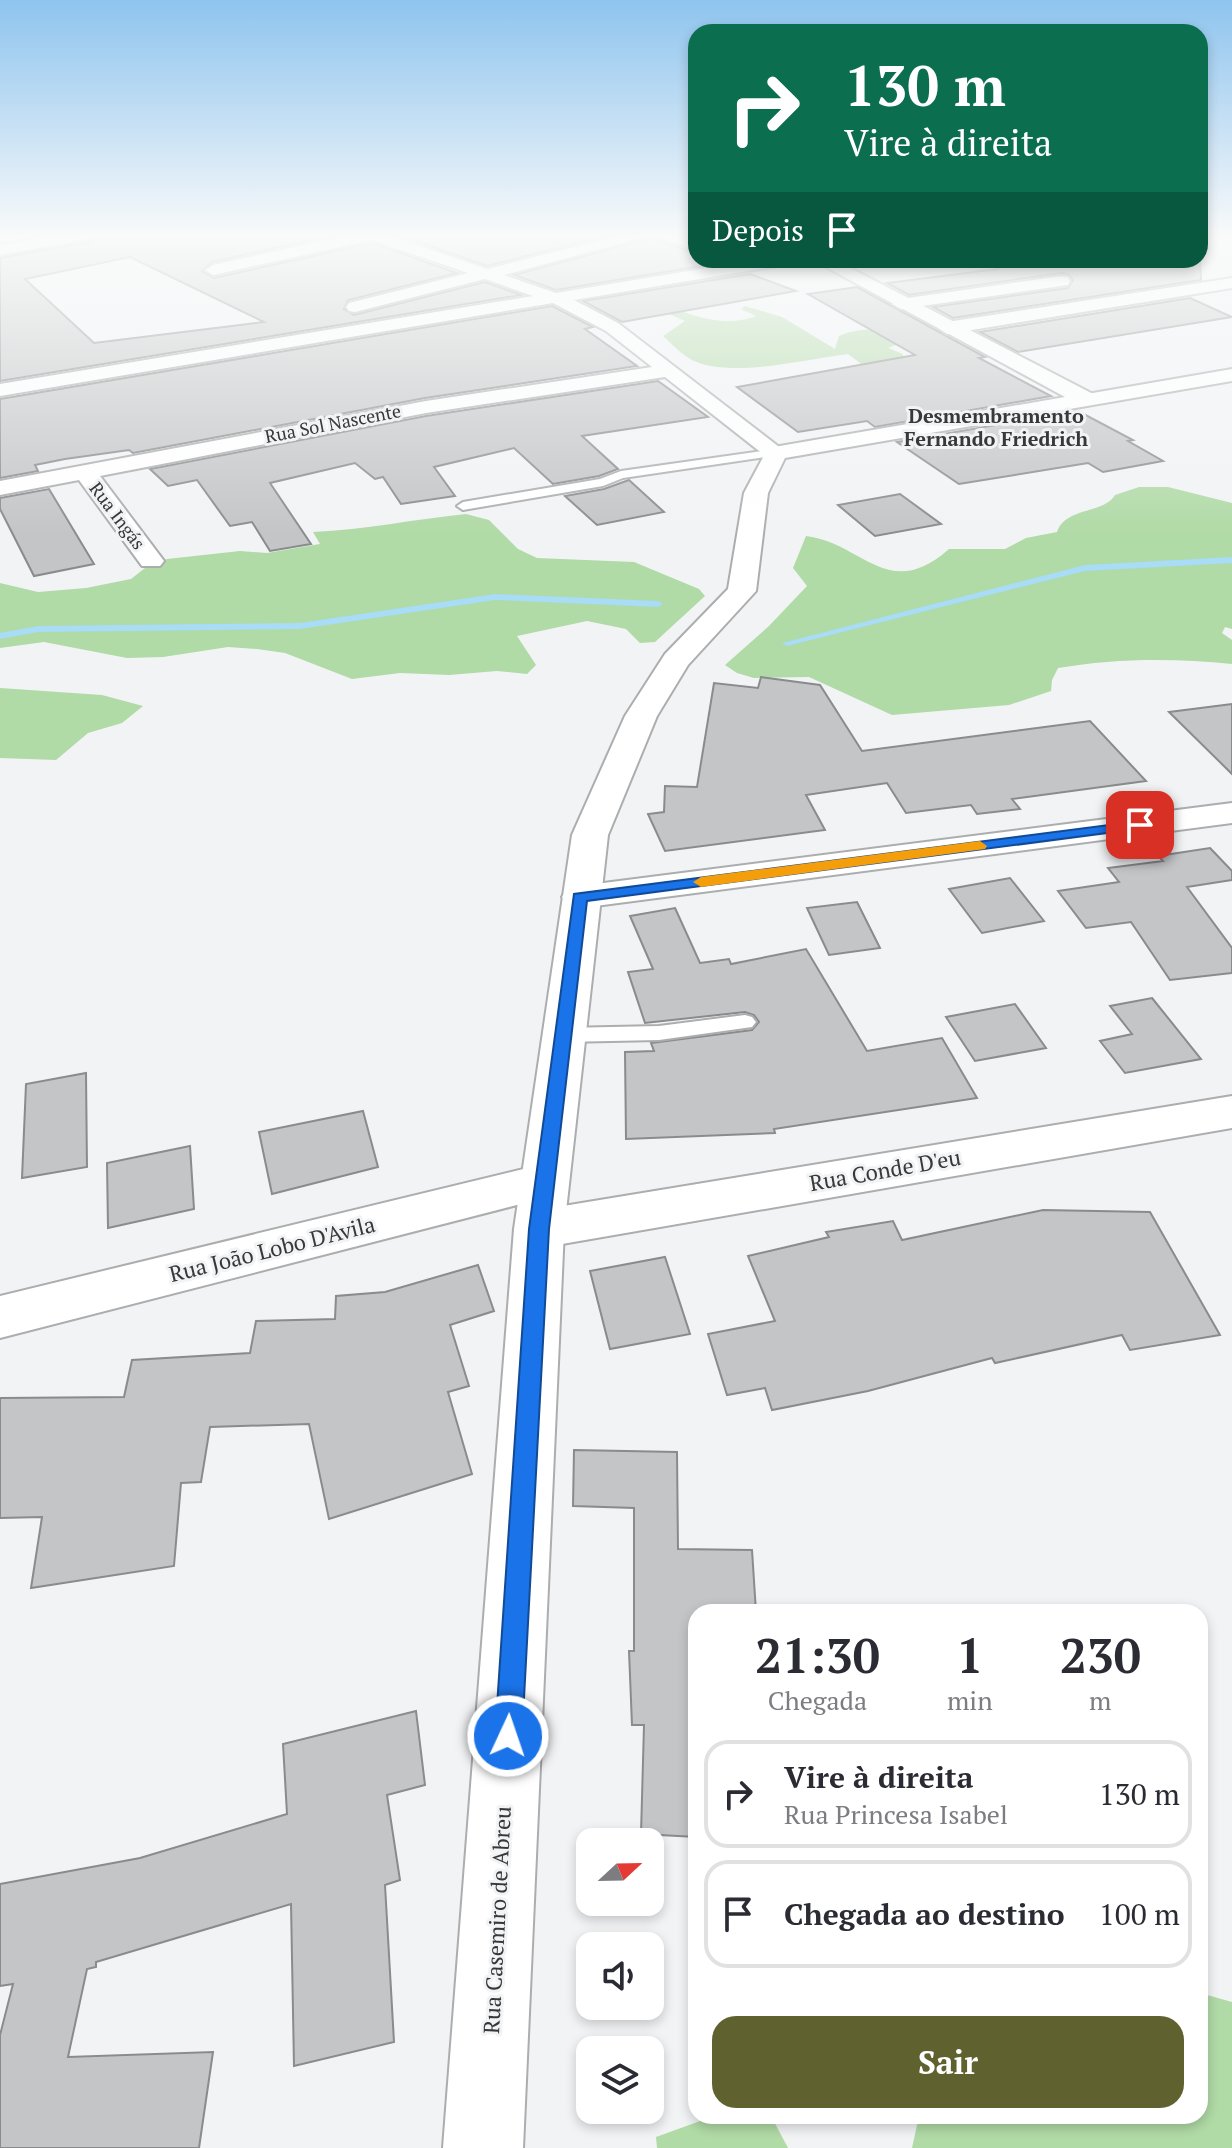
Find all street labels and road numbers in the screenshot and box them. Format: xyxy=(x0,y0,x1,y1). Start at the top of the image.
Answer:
street label: Rua Sol Nascente xyxy=(263,398,403,448)
street label: Rua Ingás xyxy=(85,477,151,554)
street label: Rua Conde D'eu xyxy=(807,1142,963,1197)
street label: Rua João Lobo D'Avila xyxy=(166,1209,378,1288)
street label: Rua Casemiro de Abreu xyxy=(476,1805,517,2035)

